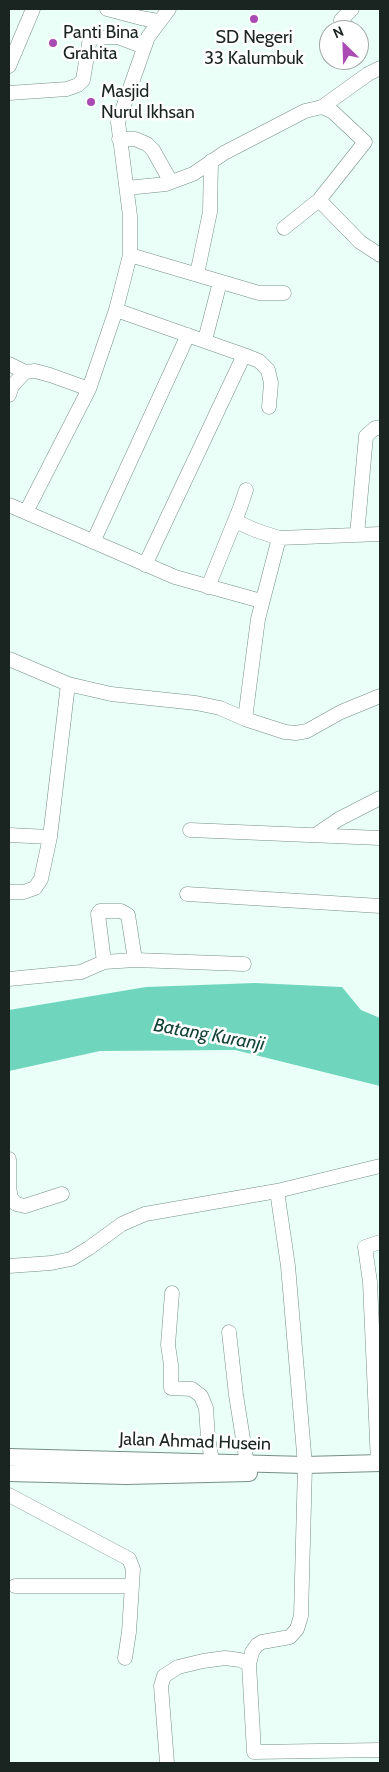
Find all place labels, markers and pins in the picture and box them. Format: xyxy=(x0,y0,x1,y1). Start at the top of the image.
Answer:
marker: SD Negeri 33 Kalumbuk xyxy=(248,13,260,25)
place label: Panti Bina Grahita xyxy=(63,22,139,64)
place label: SD Negeri 33 Kalumbuk xyxy=(204,27,304,70)
marker: Panti Bina Grahita xyxy=(47,37,59,49)
place label: Masjid Nurul Ikhsan xyxy=(101,81,195,124)
marker: Masjid Nurul Ikhsan xyxy=(85,96,97,108)

